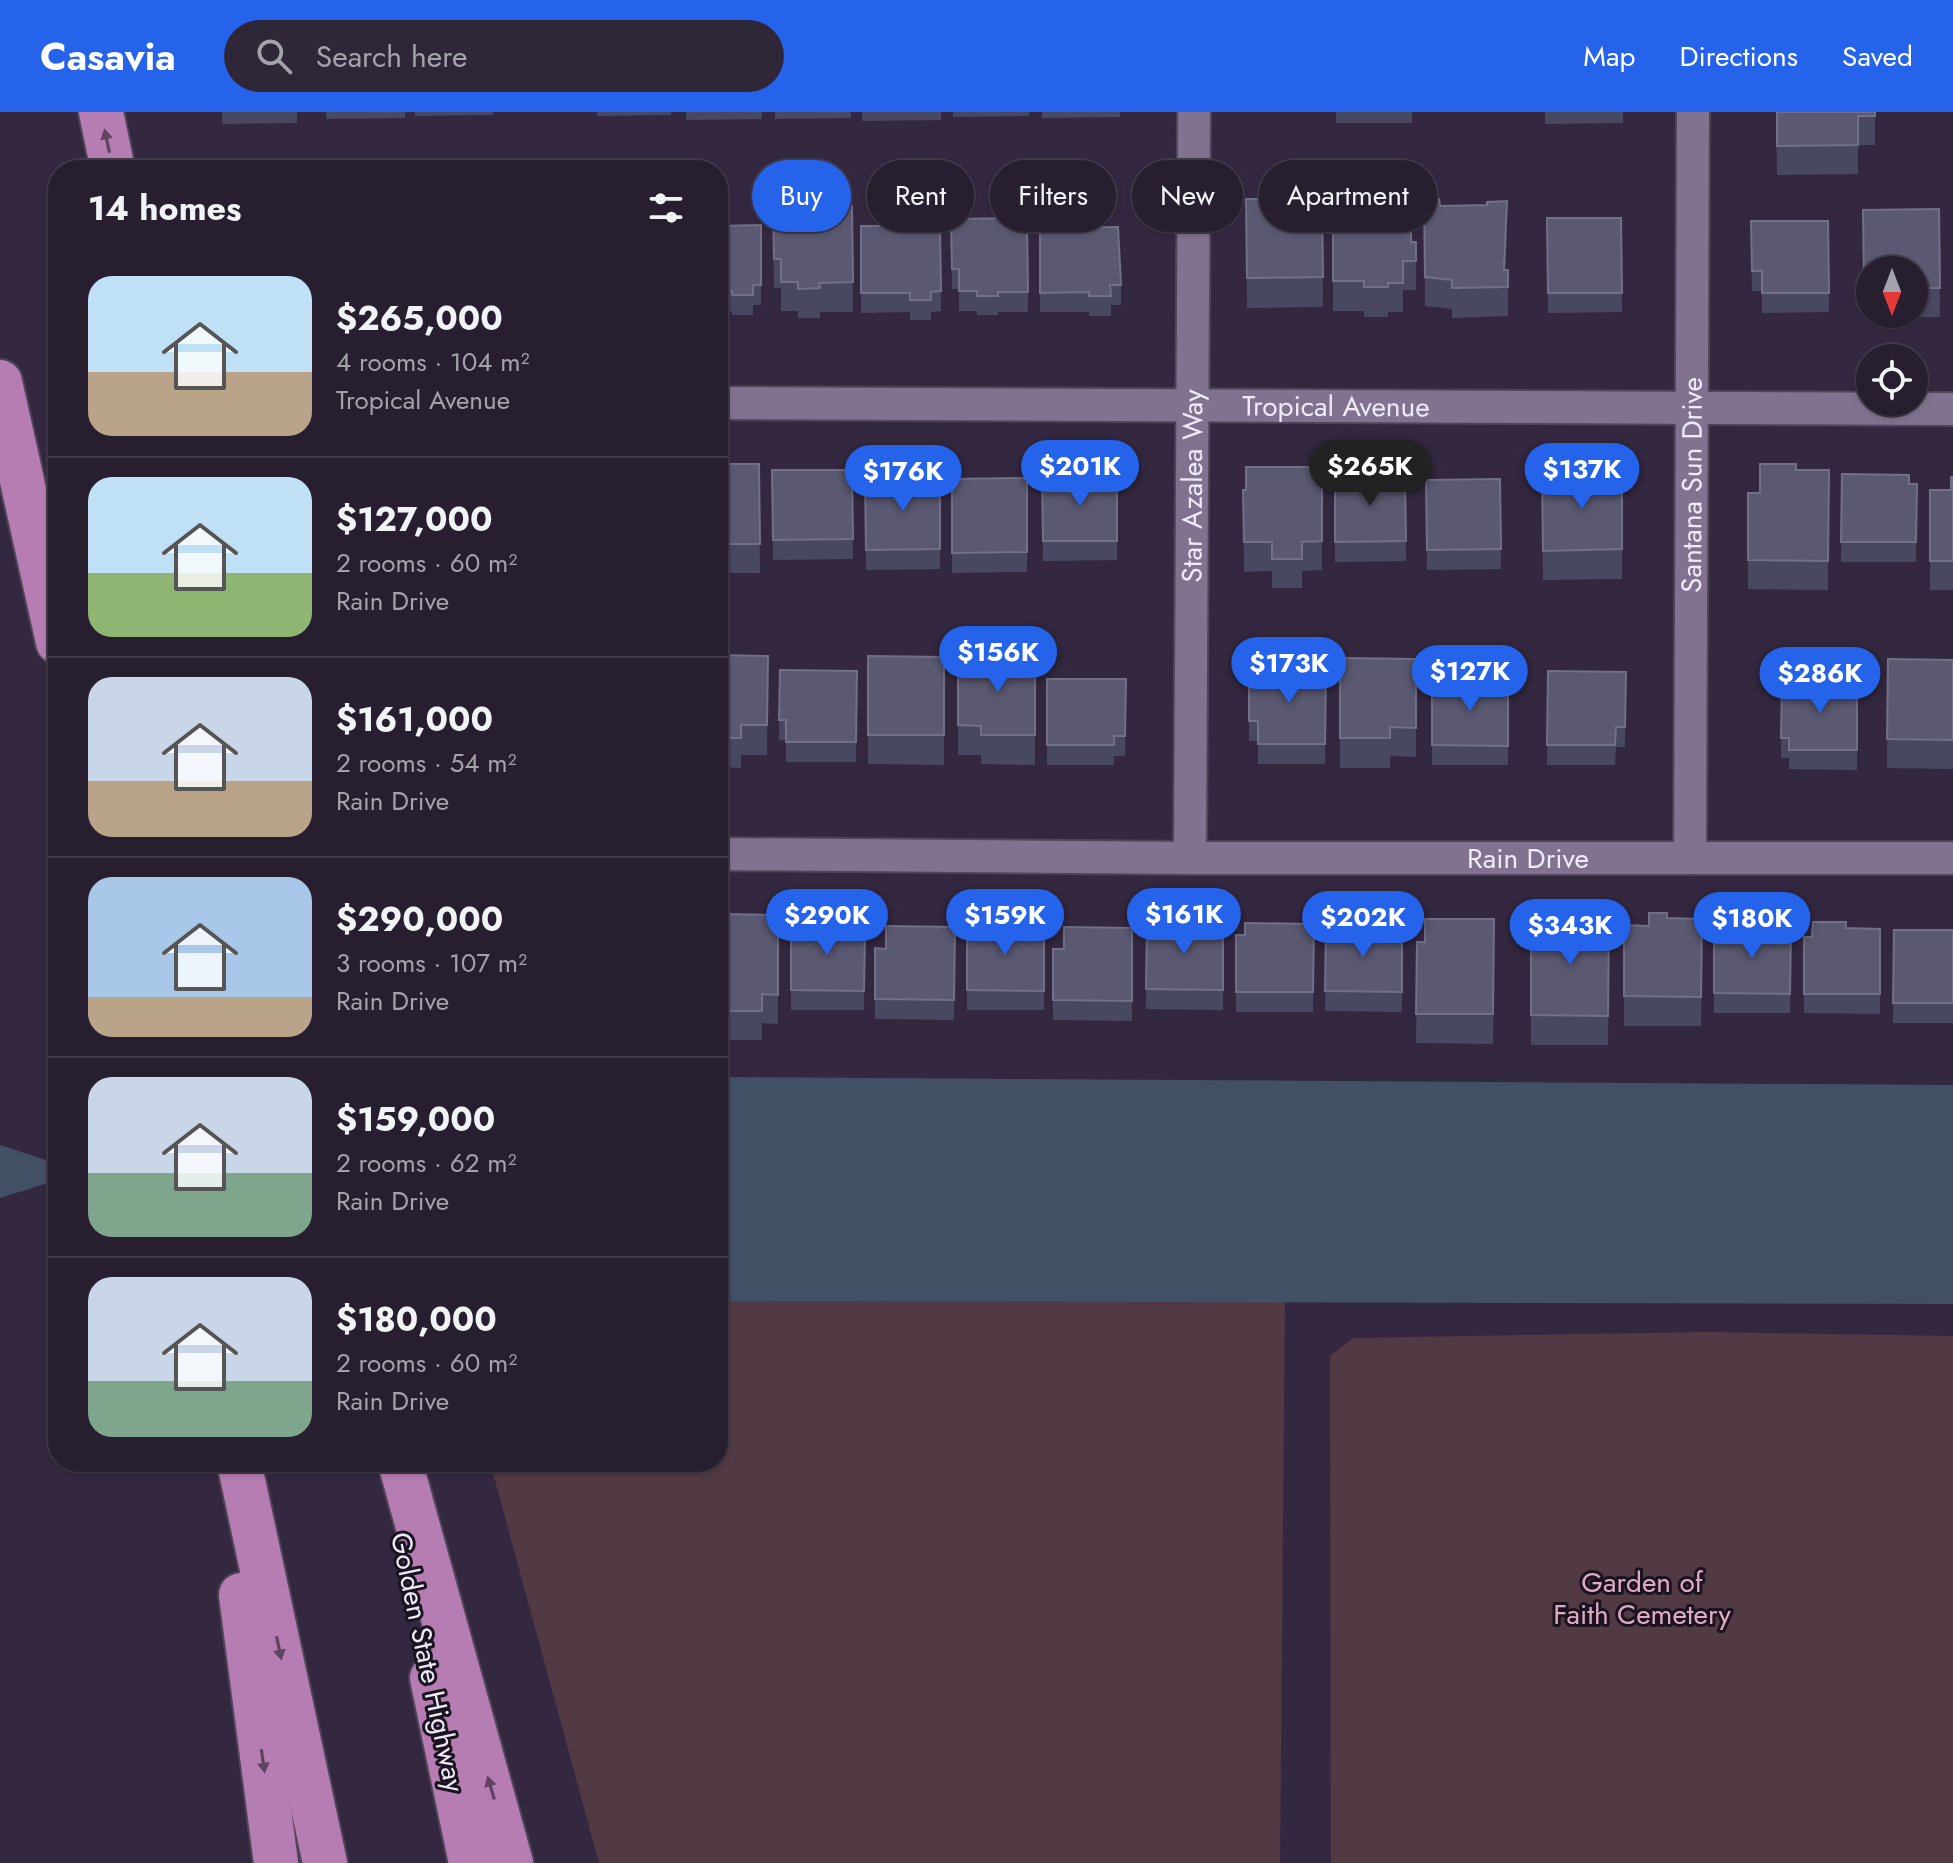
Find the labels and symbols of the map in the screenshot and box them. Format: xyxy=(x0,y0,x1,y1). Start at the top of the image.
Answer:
one-way arrow xyxy=(100,128,113,153)
north arrow xyxy=(1856,256,1928,328)
street label: Santana Sun Drive xyxy=(1671,377,1713,593)
street label: Tropical Avenue xyxy=(1242,386,1430,427)
street label: Star Azalea Way xyxy=(1171,389,1214,583)
pin: $201K xyxy=(1024,440,1136,508)
pin: $265K xyxy=(1314,440,1426,508)
pin: $137K xyxy=(1526,443,1638,511)
pin: $176K xyxy=(847,445,959,513)
pin: $156K xyxy=(942,626,1054,694)
pin: $173K xyxy=(1233,637,1345,705)
pin: $127K xyxy=(1414,645,1526,713)
pin: $286K xyxy=(1764,647,1876,715)
street label: Rain Drive xyxy=(1467,838,1589,879)
pin: $161K xyxy=(1128,888,1240,956)
pin: $290K xyxy=(771,889,883,957)
pin: $159K xyxy=(949,889,1061,957)
pin: $202K xyxy=(1307,891,1419,959)
pin: $180K xyxy=(1696,892,1808,960)
pin: $343K xyxy=(1514,899,1626,967)
street label: Golden State Highway xyxy=(380,1528,475,1796)
park label: Garden of Faith Cemetery xyxy=(1553,1562,1731,1635)
one-way arrow xyxy=(273,1636,286,1661)
one-way arrow xyxy=(257,1749,270,1774)
one-way arrow xyxy=(484,1775,496,1800)

